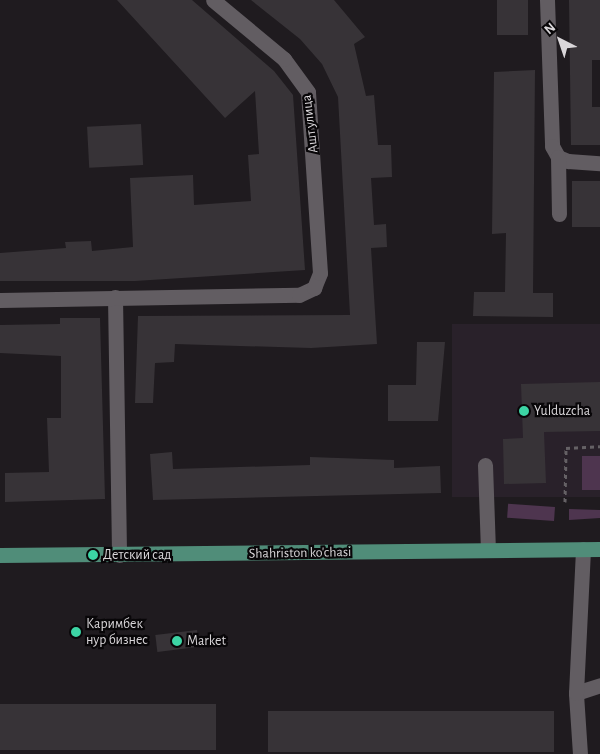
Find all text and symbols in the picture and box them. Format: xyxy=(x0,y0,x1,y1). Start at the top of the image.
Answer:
north arrow xyxy=(535,15,585,65)
text: N xyxy=(542,20,558,37)
street label: Ашт улица xyxy=(298,94,322,154)
place label: Yulduzcha xyxy=(534,403,590,419)
marker: Yulduzcha xyxy=(518,405,530,417)
street label: Shahriston ko'chasi xyxy=(248,544,352,562)
place label: Детский сад xyxy=(103,547,171,563)
marker: Детский сад xyxy=(87,549,99,561)
place label: Каримбек нур бизнес xyxy=(86,616,148,648)
marker: Каримбек нур бизнес xyxy=(70,626,82,638)
place label: Market xyxy=(187,633,226,649)
marker: Market xyxy=(171,635,183,647)

